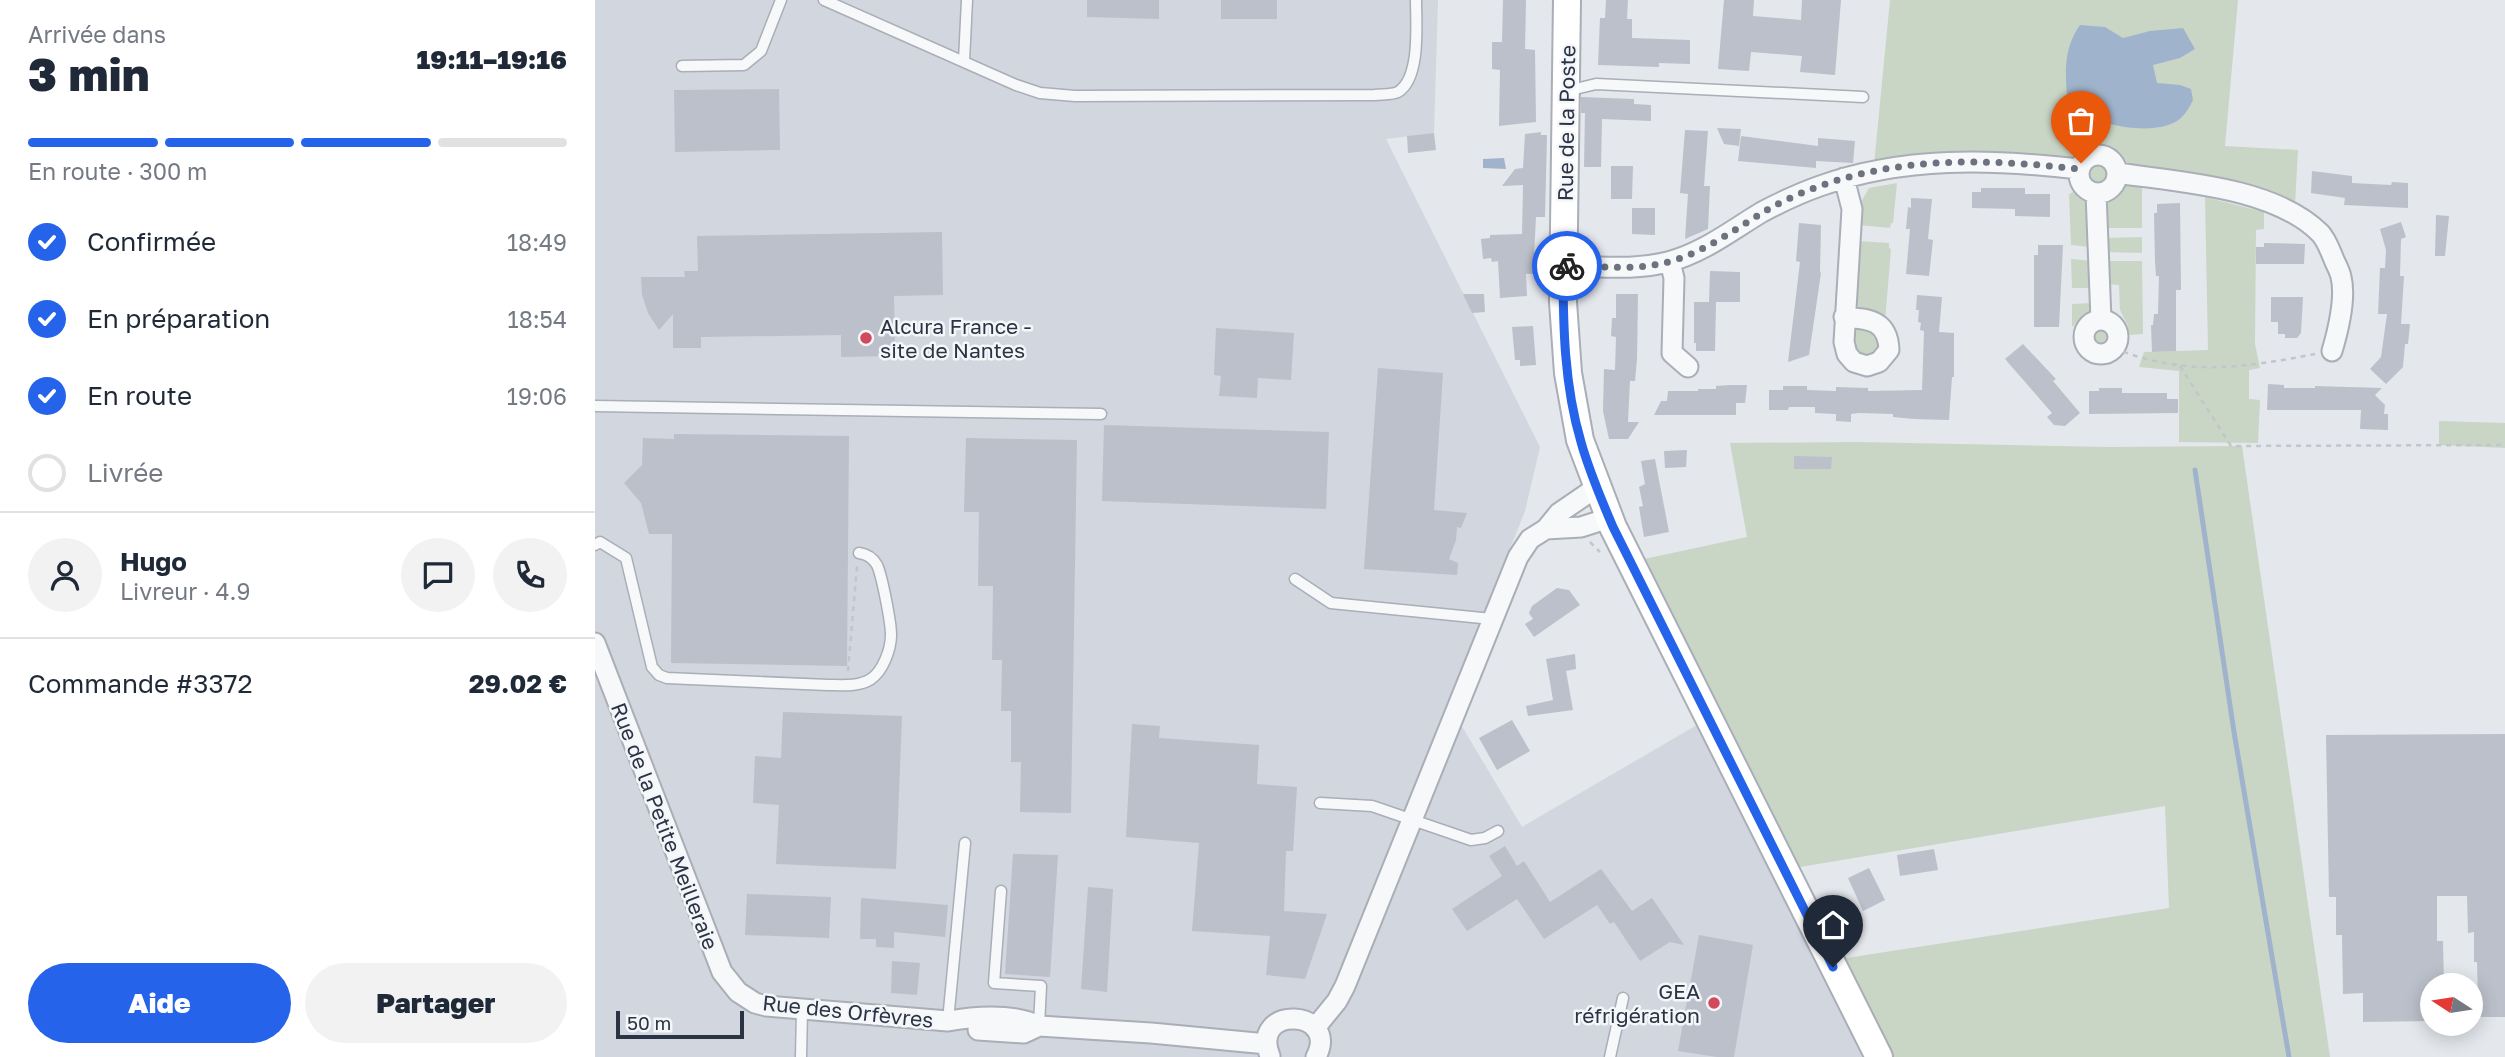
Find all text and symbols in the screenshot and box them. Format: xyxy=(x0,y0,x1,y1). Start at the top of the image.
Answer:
text: Arrivée dans xyxy=(28,20,166,48)
text: 19:11–19:16 xyxy=(417,44,567,75)
street label: Rue de la Poste xyxy=(1552,45,1580,201)
text: 3 min xyxy=(28,46,150,101)
pin xyxy=(2051,91,2111,163)
icon: bag xyxy=(2062,102,2100,140)
text: En route · 300 m xyxy=(28,157,207,185)
icon: check xyxy=(28,223,66,261)
text: Confirmée xyxy=(87,226,216,257)
text: 18:49 xyxy=(507,228,567,256)
courier xyxy=(1532,231,1602,301)
icon: bike xyxy=(1548,247,1586,285)
icon: check xyxy=(28,300,66,338)
text: En préparation xyxy=(87,303,270,334)
text: 18:54 xyxy=(508,305,567,333)
place label: Alcura France - site de Nantes xyxy=(880,313,1032,363)
marker: Alcura France - site de Nantes xyxy=(858,330,874,346)
icon: check xyxy=(28,377,66,415)
text: En route xyxy=(87,380,192,411)
text: 19:06 xyxy=(507,382,567,410)
text: Livrée xyxy=(87,457,163,488)
button: person xyxy=(28,538,102,612)
button: chat xyxy=(401,538,475,612)
button: phone xyxy=(493,538,567,612)
text: Hugo xyxy=(120,546,187,577)
text: Livreur · 4.9 xyxy=(120,577,250,605)
text: Commande #3372 xyxy=(28,668,253,699)
text: 29.02 € xyxy=(469,668,567,699)
street label: Rue de la Petite Meilleraie xyxy=(606,699,724,953)
pin xyxy=(1803,895,1863,967)
icon: home xyxy=(1814,906,1852,944)
button: Aide xyxy=(28,963,291,1043)
button: Partager xyxy=(305,963,567,1043)
north arrow xyxy=(2420,973,2483,1036)
map controls xyxy=(2420,973,2483,1036)
place label: GEA réfrigération xyxy=(1574,978,1700,1028)
street label: Rue des Orfèvres xyxy=(761,989,935,1033)
marker: GEA réfrigération xyxy=(1706,995,1722,1011)
scale bar xyxy=(616,1008,744,1040)
text: 50 m xyxy=(627,1011,671,1034)

